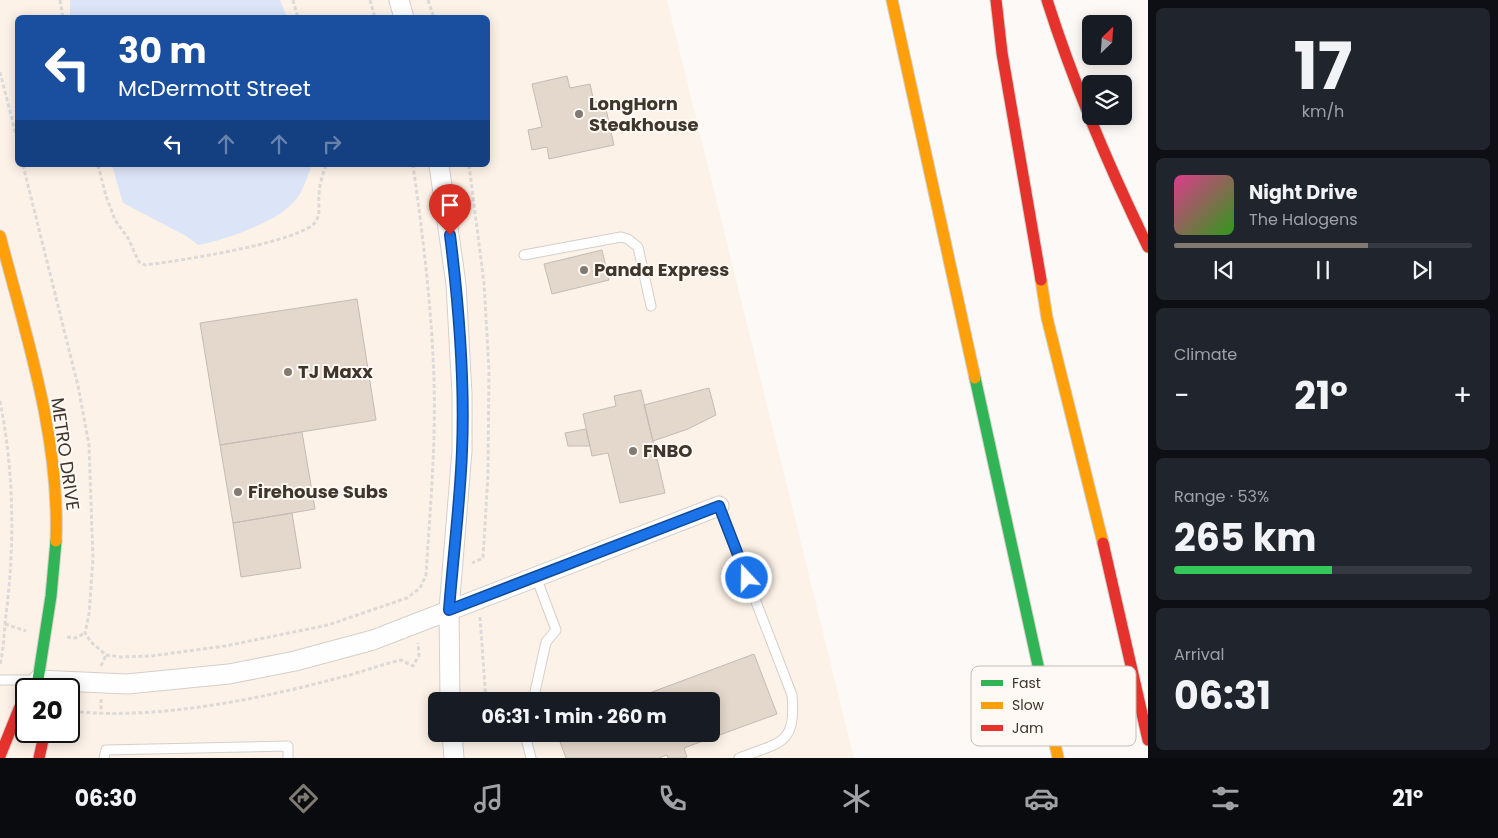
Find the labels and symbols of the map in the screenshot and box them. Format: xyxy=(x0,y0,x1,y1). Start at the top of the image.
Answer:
north arrow xyxy=(1082,15,1132,65)
place label: LongHorn Steakhouse xyxy=(589,91,699,137)
marker: LongHorn Steakhouse xyxy=(573,108,585,120)
pin xyxy=(429,184,471,235)
place label: Panda Express xyxy=(594,257,729,282)
marker: Panda Express xyxy=(578,264,590,276)
place label: TJ Maxx xyxy=(298,359,373,384)
marker: TJ Maxx xyxy=(282,366,294,378)
street label: METRO DRIVE xyxy=(45,396,86,512)
place label: FNBO xyxy=(643,438,692,463)
marker: FNBO xyxy=(627,445,639,457)
place label: Firehouse Subs xyxy=(248,479,388,504)
marker: Firehouse Subs xyxy=(232,486,244,498)
position arrow xyxy=(720,551,772,603)
legend xyxy=(971,666,1136,746)
text: Fast xyxy=(1012,673,1041,693)
speed limit sign: 20 xyxy=(15,678,80,743)
text: Slow xyxy=(1012,695,1045,715)
text: Jam xyxy=(1012,718,1043,738)

